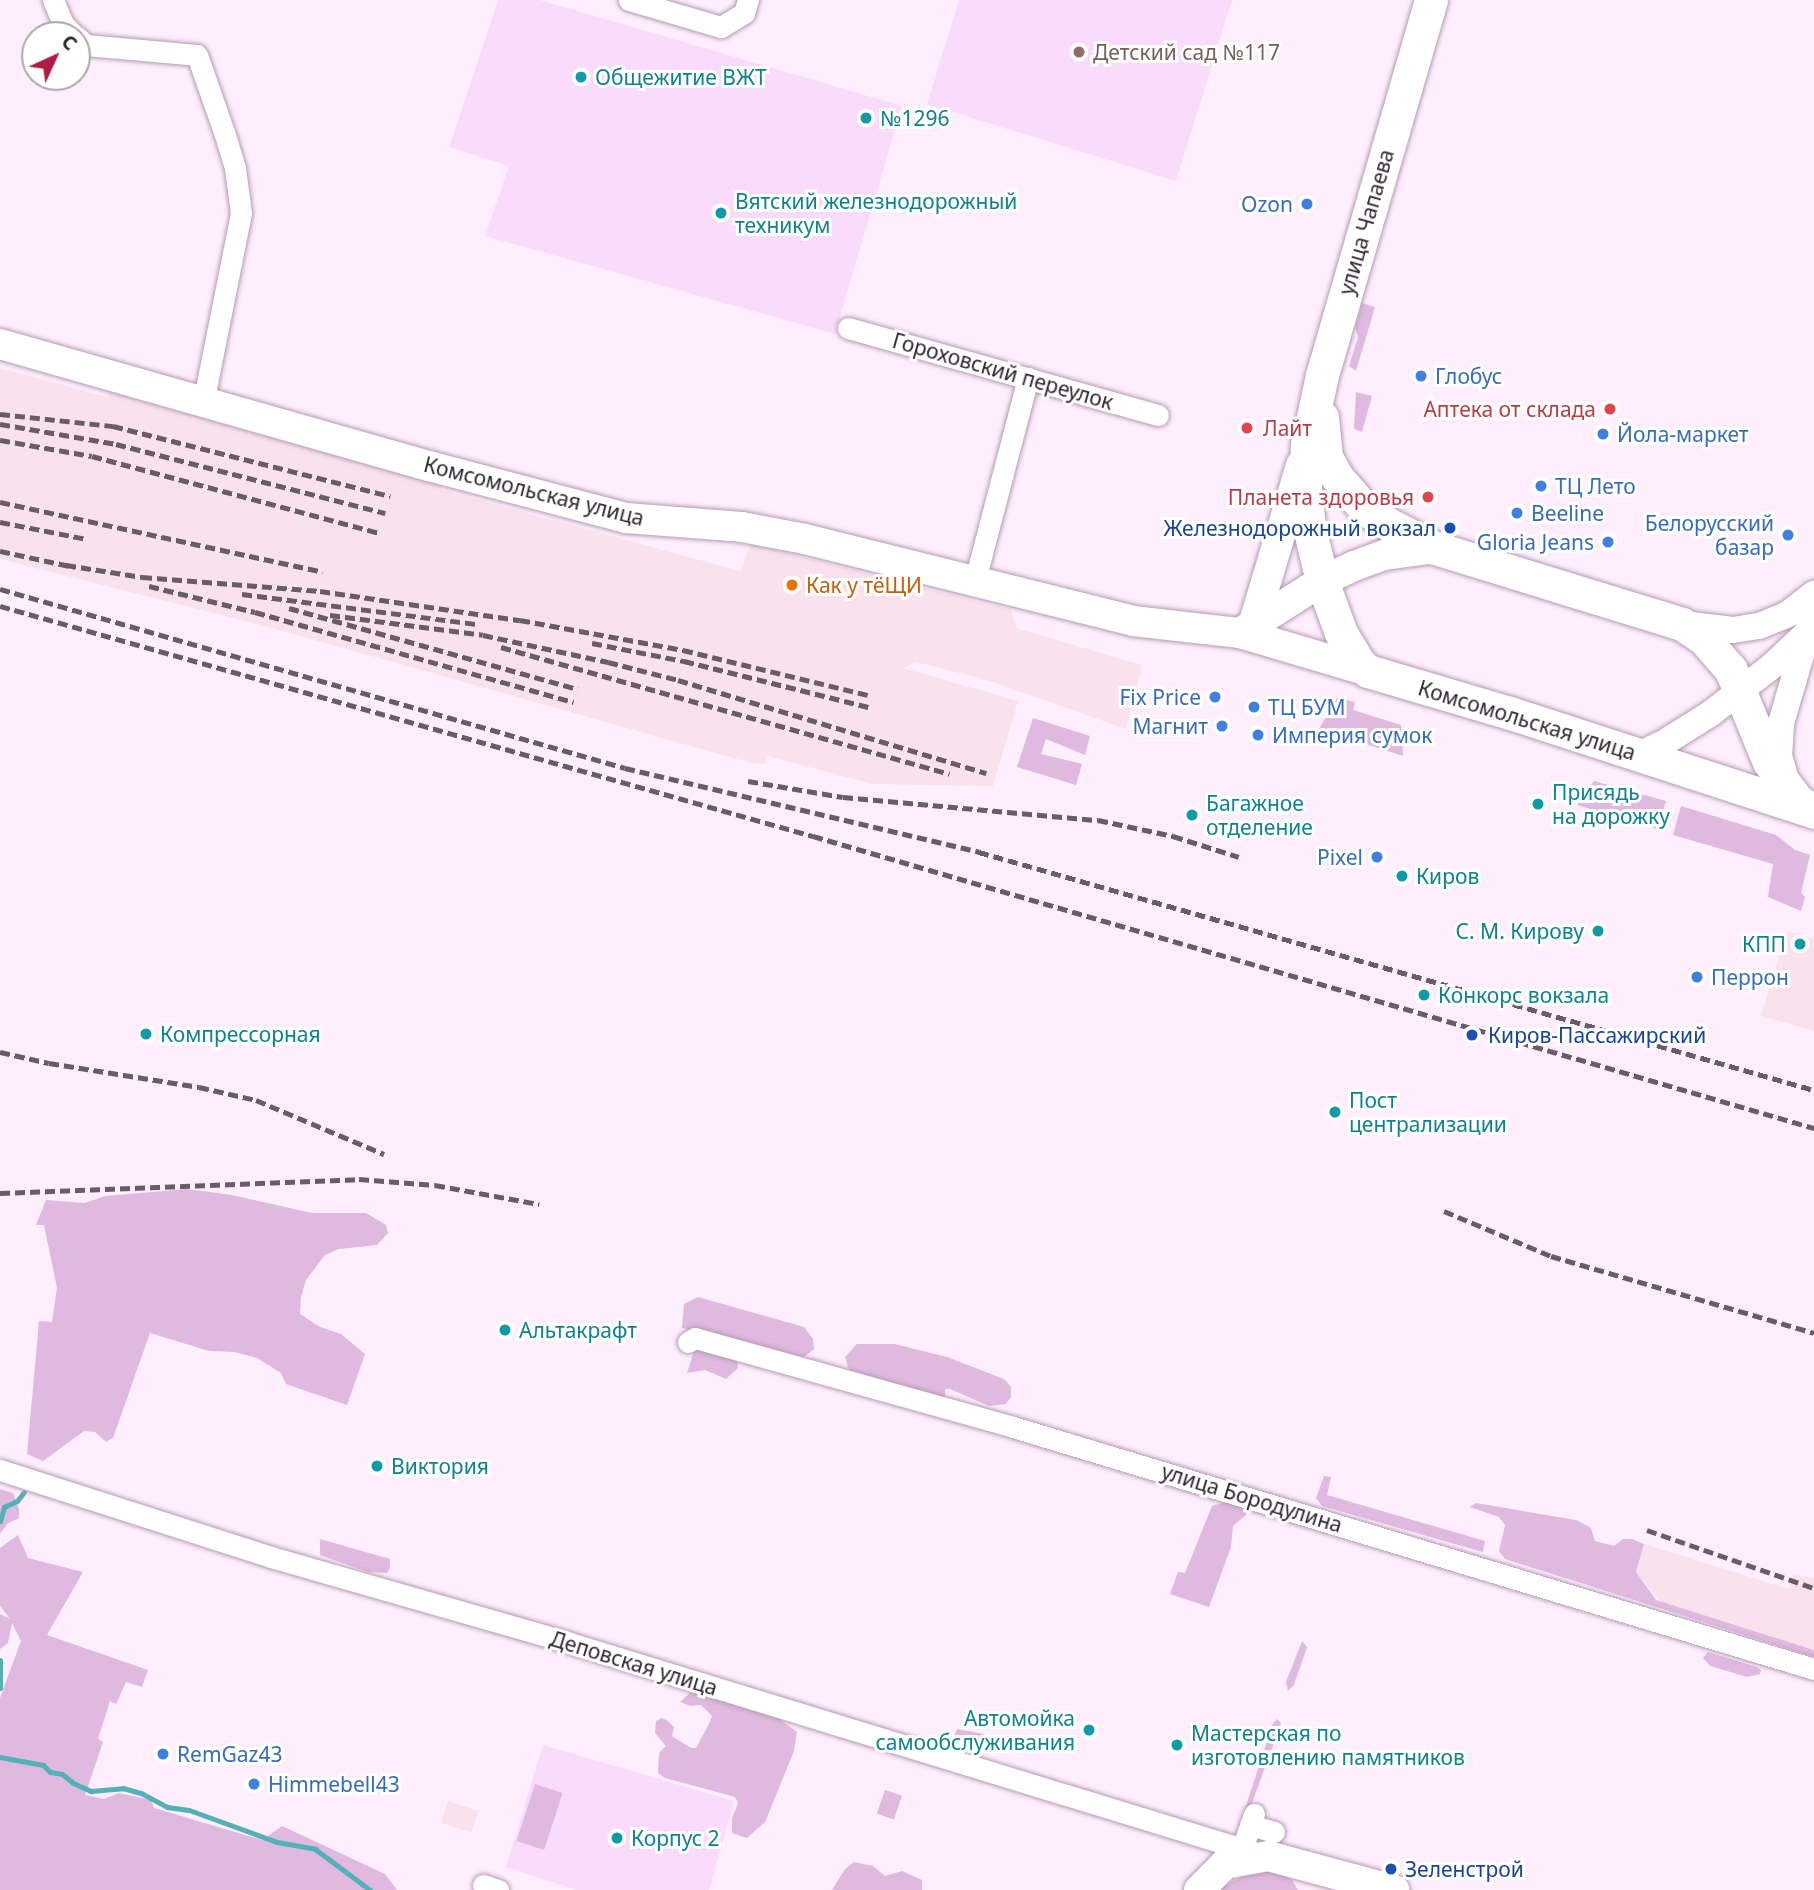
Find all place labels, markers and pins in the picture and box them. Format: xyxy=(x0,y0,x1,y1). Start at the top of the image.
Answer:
place label: Детский сад №117 xyxy=(1093,39,1280,65)
marker: Детский сад №117 xyxy=(1071,44,1087,60)
place label: Общежитие ВЖТ xyxy=(595,64,767,90)
marker: Общежитие ВЖТ xyxy=(573,69,589,85)
place label: №1296 xyxy=(880,105,949,131)
marker: №1296 xyxy=(858,110,874,126)
place label: Вятский железнодорожный техникум xyxy=(735,188,1017,238)
place label: Ozon xyxy=(1241,191,1293,217)
marker: Ozon xyxy=(1299,196,1315,212)
marker: Вятский железнодорожный техникум xyxy=(713,205,729,221)
place label: Глобус xyxy=(1435,363,1502,389)
marker: Глобус xyxy=(1413,368,1429,384)
place label: Аптека от склада xyxy=(1423,396,1596,422)
marker: Аптека от склада xyxy=(1602,401,1618,417)
place label: Лайт xyxy=(1263,415,1312,441)
marker: Лайт xyxy=(1237,418,1257,438)
place label: Йола-маркет xyxy=(1617,421,1749,447)
marker: Йола-маркет xyxy=(1595,426,1611,442)
place label: ТЦ Лето xyxy=(1555,473,1636,499)
marker: ТЦ Лето xyxy=(1533,478,1549,494)
place label: Планета здоровья xyxy=(1228,484,1414,510)
marker: Планета здоровья xyxy=(1420,489,1436,505)
place label: Beeline xyxy=(1531,500,1604,526)
marker: Beeline xyxy=(1509,505,1525,521)
place label: Белорусский базар xyxy=(1645,510,1774,560)
place label: Железнодорожный вокзал xyxy=(1164,515,1436,541)
marker: Железнодорожный вокзал xyxy=(1442,520,1458,536)
marker: Белорусский базар xyxy=(1780,527,1796,543)
place label: Gloria Jeans xyxy=(1477,529,1594,555)
marker: Gloria Jeans xyxy=(1600,534,1616,550)
place label: Как у тёЩИ xyxy=(806,572,922,598)
marker: Как у тёЩИ xyxy=(784,577,800,593)
place label: Fix Price xyxy=(1119,684,1201,710)
marker: Fix Price xyxy=(1207,689,1223,705)
place label: ТЦ БУМ xyxy=(1268,694,1346,720)
marker: ТЦ БУМ xyxy=(1246,699,1262,715)
place label: Магнит xyxy=(1132,713,1208,739)
marker: Магнит xyxy=(1214,718,1230,734)
place label: Империя сумок xyxy=(1272,722,1432,748)
marker: Империя сумок xyxy=(1250,727,1266,743)
place label: Присядь на дорожку xyxy=(1552,779,1670,829)
place label: Багажное отделение xyxy=(1206,790,1313,840)
marker: Присядь на дорожку xyxy=(1530,796,1546,812)
marker: Багажное отделение xyxy=(1184,807,1200,823)
place label: Pixel xyxy=(1317,844,1363,870)
marker: Pixel xyxy=(1369,849,1385,865)
place label: Киров xyxy=(1416,863,1479,889)
marker: Киров xyxy=(1394,868,1410,884)
place label: С. М. Кирову xyxy=(1456,918,1584,944)
marker: С. М. Кирову xyxy=(1590,923,1606,939)
place label: КПП xyxy=(1742,931,1786,957)
marker: КПП xyxy=(1792,936,1808,952)
place label: Перрон xyxy=(1711,964,1789,990)
marker: Перрон xyxy=(1689,969,1705,985)
place label: Конкорс вокзала xyxy=(1438,982,1609,1008)
marker: Конкорс вокзала xyxy=(1416,987,1432,1003)
place label: Компрессорная xyxy=(160,1021,321,1047)
place label: Киров-Пассажирский xyxy=(1488,1022,1706,1048)
marker: Киров-Пассажирский xyxy=(1462,1025,1482,1045)
marker: Компрессорная xyxy=(138,1026,154,1042)
place label: Пост централизации xyxy=(1349,1087,1507,1137)
marker: Пост централизации xyxy=(1327,1104,1343,1120)
place label: Альтакрафт xyxy=(519,1317,637,1343)
marker: Альтакрафт xyxy=(497,1322,513,1338)
place label: Виктория xyxy=(391,1453,489,1479)
marker: Виктория xyxy=(369,1458,385,1474)
place label: Автомойка самообслуживания xyxy=(875,1705,1075,1755)
place label: Мастерская по изготовлению памятников xyxy=(1191,1720,1465,1770)
marker: Автомойка самообслуживания xyxy=(1081,1722,1097,1738)
marker: Мастерская по изготовлению памятников xyxy=(1169,1737,1185,1753)
place label: RemGaz43 xyxy=(177,1741,283,1767)
marker: RemGaz43 xyxy=(155,1746,171,1762)
place label: Himmebell43 xyxy=(268,1771,400,1797)
marker: Himmebell43 xyxy=(246,1776,262,1792)
place label: Корпус 2 xyxy=(631,1825,720,1851)
marker: Корпус 2 xyxy=(609,1830,625,1846)
place label: Зеленстрой xyxy=(1405,1856,1524,1882)
marker: Зеленстрой xyxy=(1383,1861,1399,1877)

